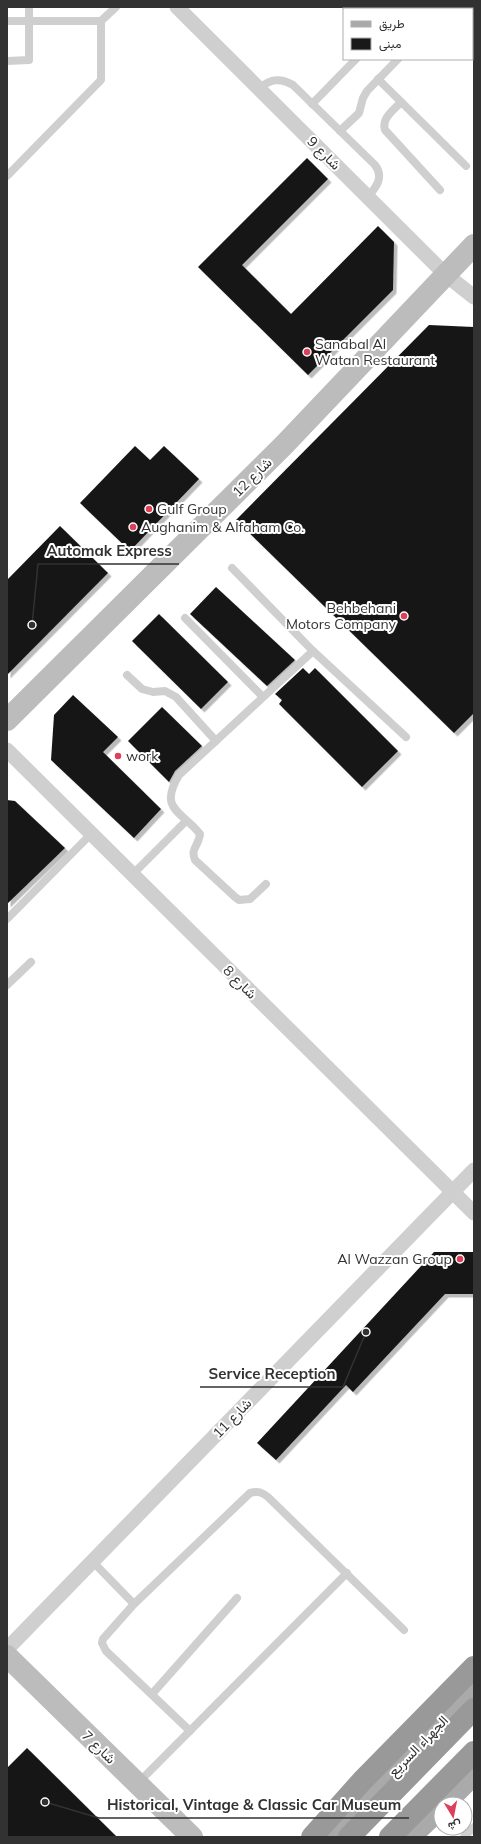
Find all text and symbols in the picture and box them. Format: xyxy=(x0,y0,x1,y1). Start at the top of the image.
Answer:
legend xyxy=(343,8,473,60)
text: طريق xyxy=(379,16,405,32)
text: مبنى xyxy=(379,36,401,52)
street label: شارع 9 xyxy=(302,132,345,175)
place label: Sanabal Al Watan Restaurant xyxy=(315,335,435,369)
marker: Sanabal Al Watan Restaurant xyxy=(302,347,312,357)
street label: شارع 12 xyxy=(228,453,277,502)
place label: Gulf Group xyxy=(157,500,227,518)
marker: Gulf Group xyxy=(144,504,154,514)
place label: Aughanim & Alfaham Co. xyxy=(141,518,304,536)
marker: Aughanim & Alfaham Co. xyxy=(128,522,138,532)
callout: Automak Express xyxy=(38,537,179,564)
text: Automak Express xyxy=(46,541,172,560)
place label: Behbehani Motors Company xyxy=(286,599,397,633)
marker: Behbehani Motors Company xyxy=(399,611,409,621)
place label: work xyxy=(126,747,159,765)
marker: work xyxy=(113,751,123,761)
street label: شارع 8 xyxy=(218,961,261,1004)
place label: Al Wazzan Group xyxy=(337,1250,452,1268)
marker: Al Wazzan Group xyxy=(455,1254,465,1264)
callout: Service Reception xyxy=(200,1360,343,1387)
text: Service Reception xyxy=(209,1364,336,1383)
street label: شارع 11 xyxy=(209,1394,257,1443)
street label: الجهراء السريع xyxy=(384,1711,453,1782)
street label: شارع 7 xyxy=(77,1727,120,1769)
callout: Historical, Vintage & Classic Car Museum xyxy=(99,1791,409,1818)
text: Historical, Vintage & Classic Car Museum xyxy=(107,1795,401,1814)
north arrow xyxy=(433,1796,473,1836)
text: ش xyxy=(447,1818,462,1834)

